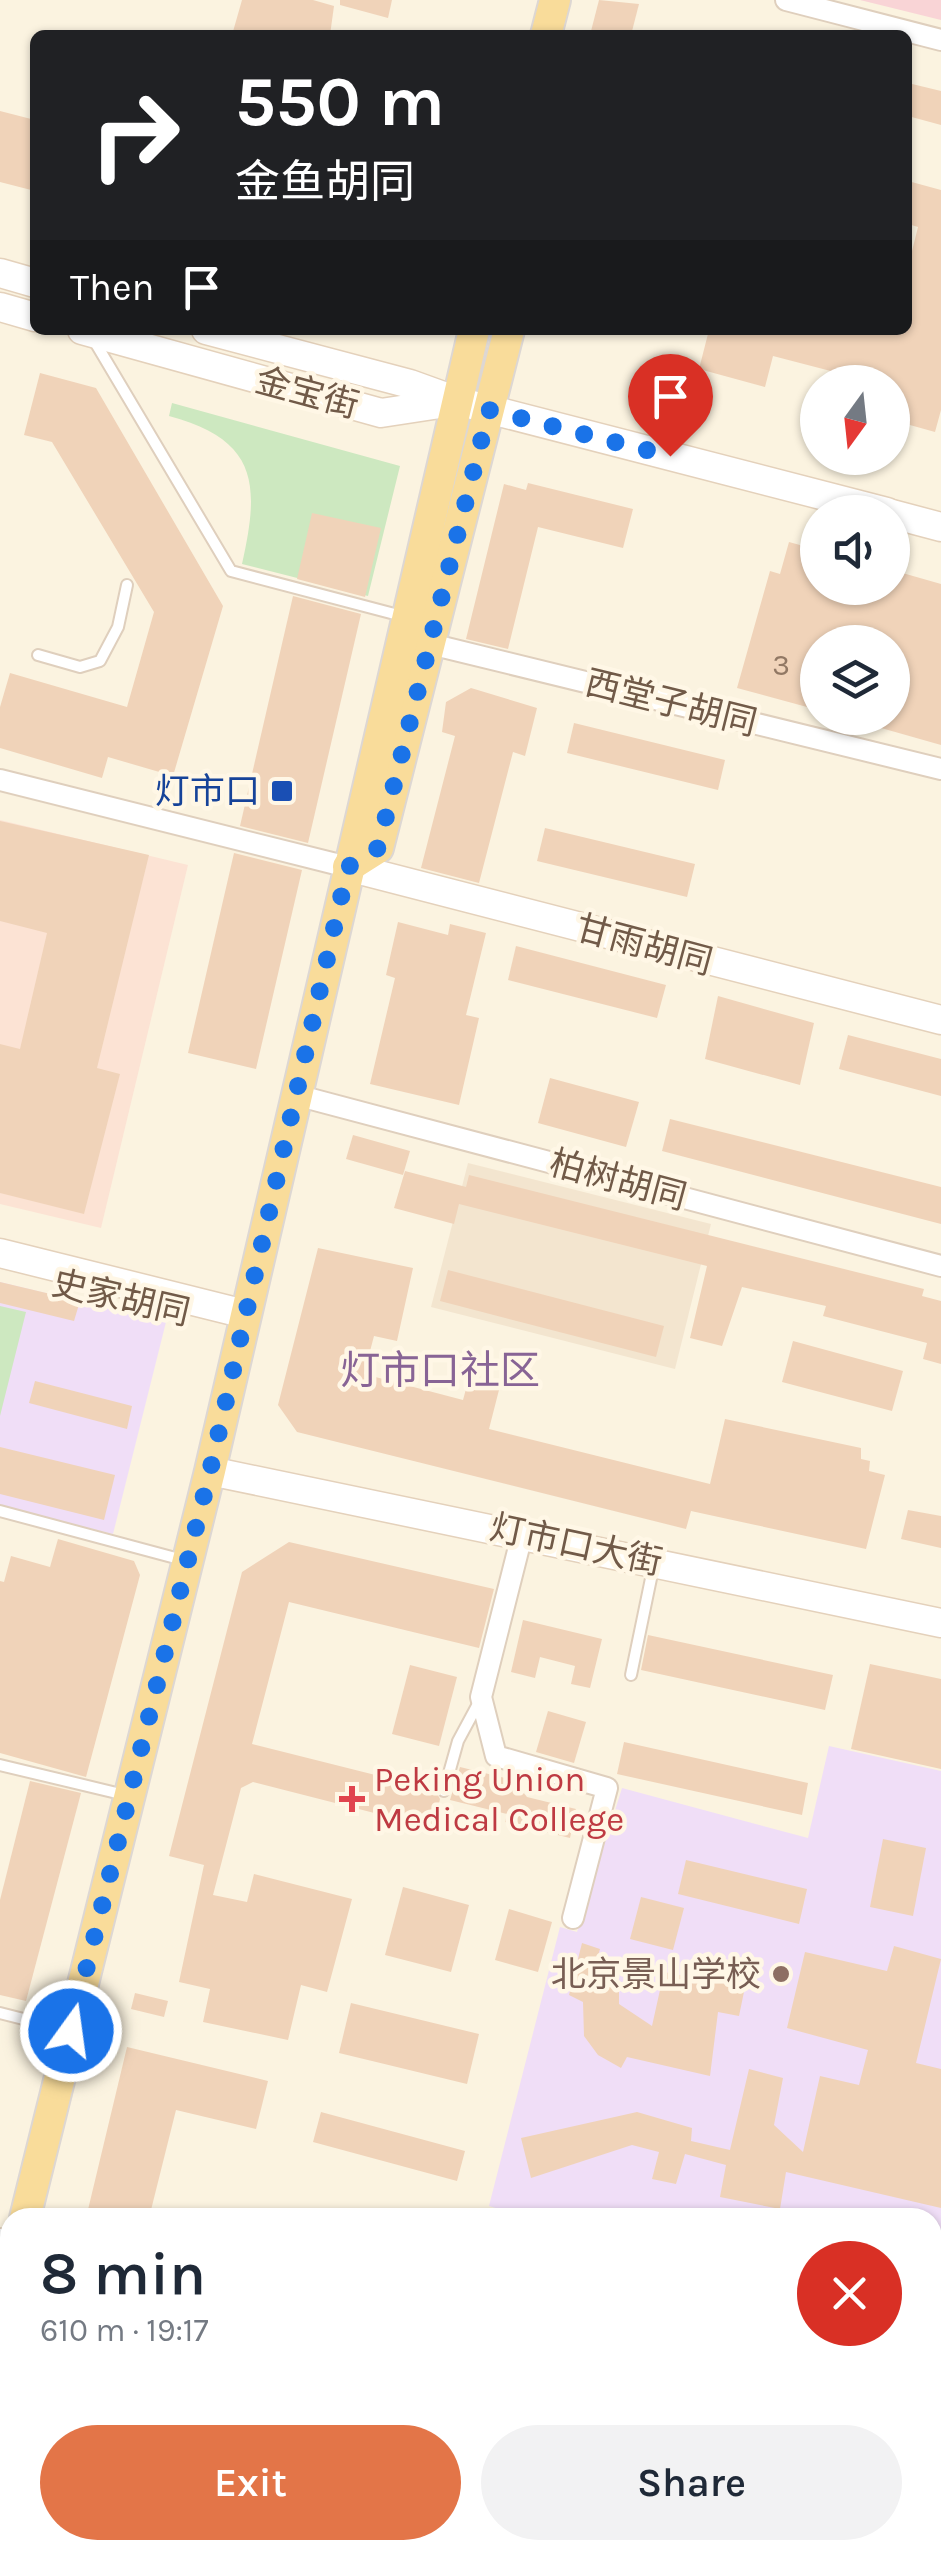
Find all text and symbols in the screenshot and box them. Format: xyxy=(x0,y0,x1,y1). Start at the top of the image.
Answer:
text: 550 m xyxy=(235,61,445,143)
icon: right xyxy=(70,70,200,200)
text: 金鱼胡同 xyxy=(235,156,415,208)
icon: arrive xyxy=(174,260,229,315)
text: Then xyxy=(70,265,154,310)
pin xyxy=(628,354,713,457)
street label: 金宝街 xyxy=(251,360,363,426)
north arrow xyxy=(800,365,910,475)
map controls xyxy=(800,365,910,735)
icon: arrive xyxy=(643,369,698,424)
button: sound xyxy=(800,495,910,605)
button: layers xyxy=(800,625,910,735)
house number: 3 xyxy=(772,647,790,683)
street label: 西堂子胡同 xyxy=(581,662,761,744)
place label: 灯市口 xyxy=(155,771,260,812)
marker: 灯市口 xyxy=(269,778,295,804)
street label: 甘雨胡同 xyxy=(571,907,717,983)
street label: 柏树胡同 xyxy=(545,1142,691,1218)
street label: 史家胡同 xyxy=(48,1262,194,1334)
district label: 灯市口社区 xyxy=(340,1347,540,1394)
street label: 灯市口大街 xyxy=(486,1507,666,1583)
place label: Peking Union Medical College xyxy=(374,1759,624,1840)
marker: Peking Union Medical College xyxy=(339,1786,365,1812)
place label: 北京景山学校 xyxy=(551,1954,761,1995)
marker: 北京景山学校 xyxy=(770,1963,792,1985)
position arrow xyxy=(19,1979,123,2083)
text: 8 min xyxy=(40,2239,206,2309)
button: close xyxy=(797,2241,902,2346)
text: 610 m · 19:17 xyxy=(40,2312,208,2349)
button: Exit xyxy=(40,2425,461,2540)
button: Share xyxy=(481,2425,902,2540)

